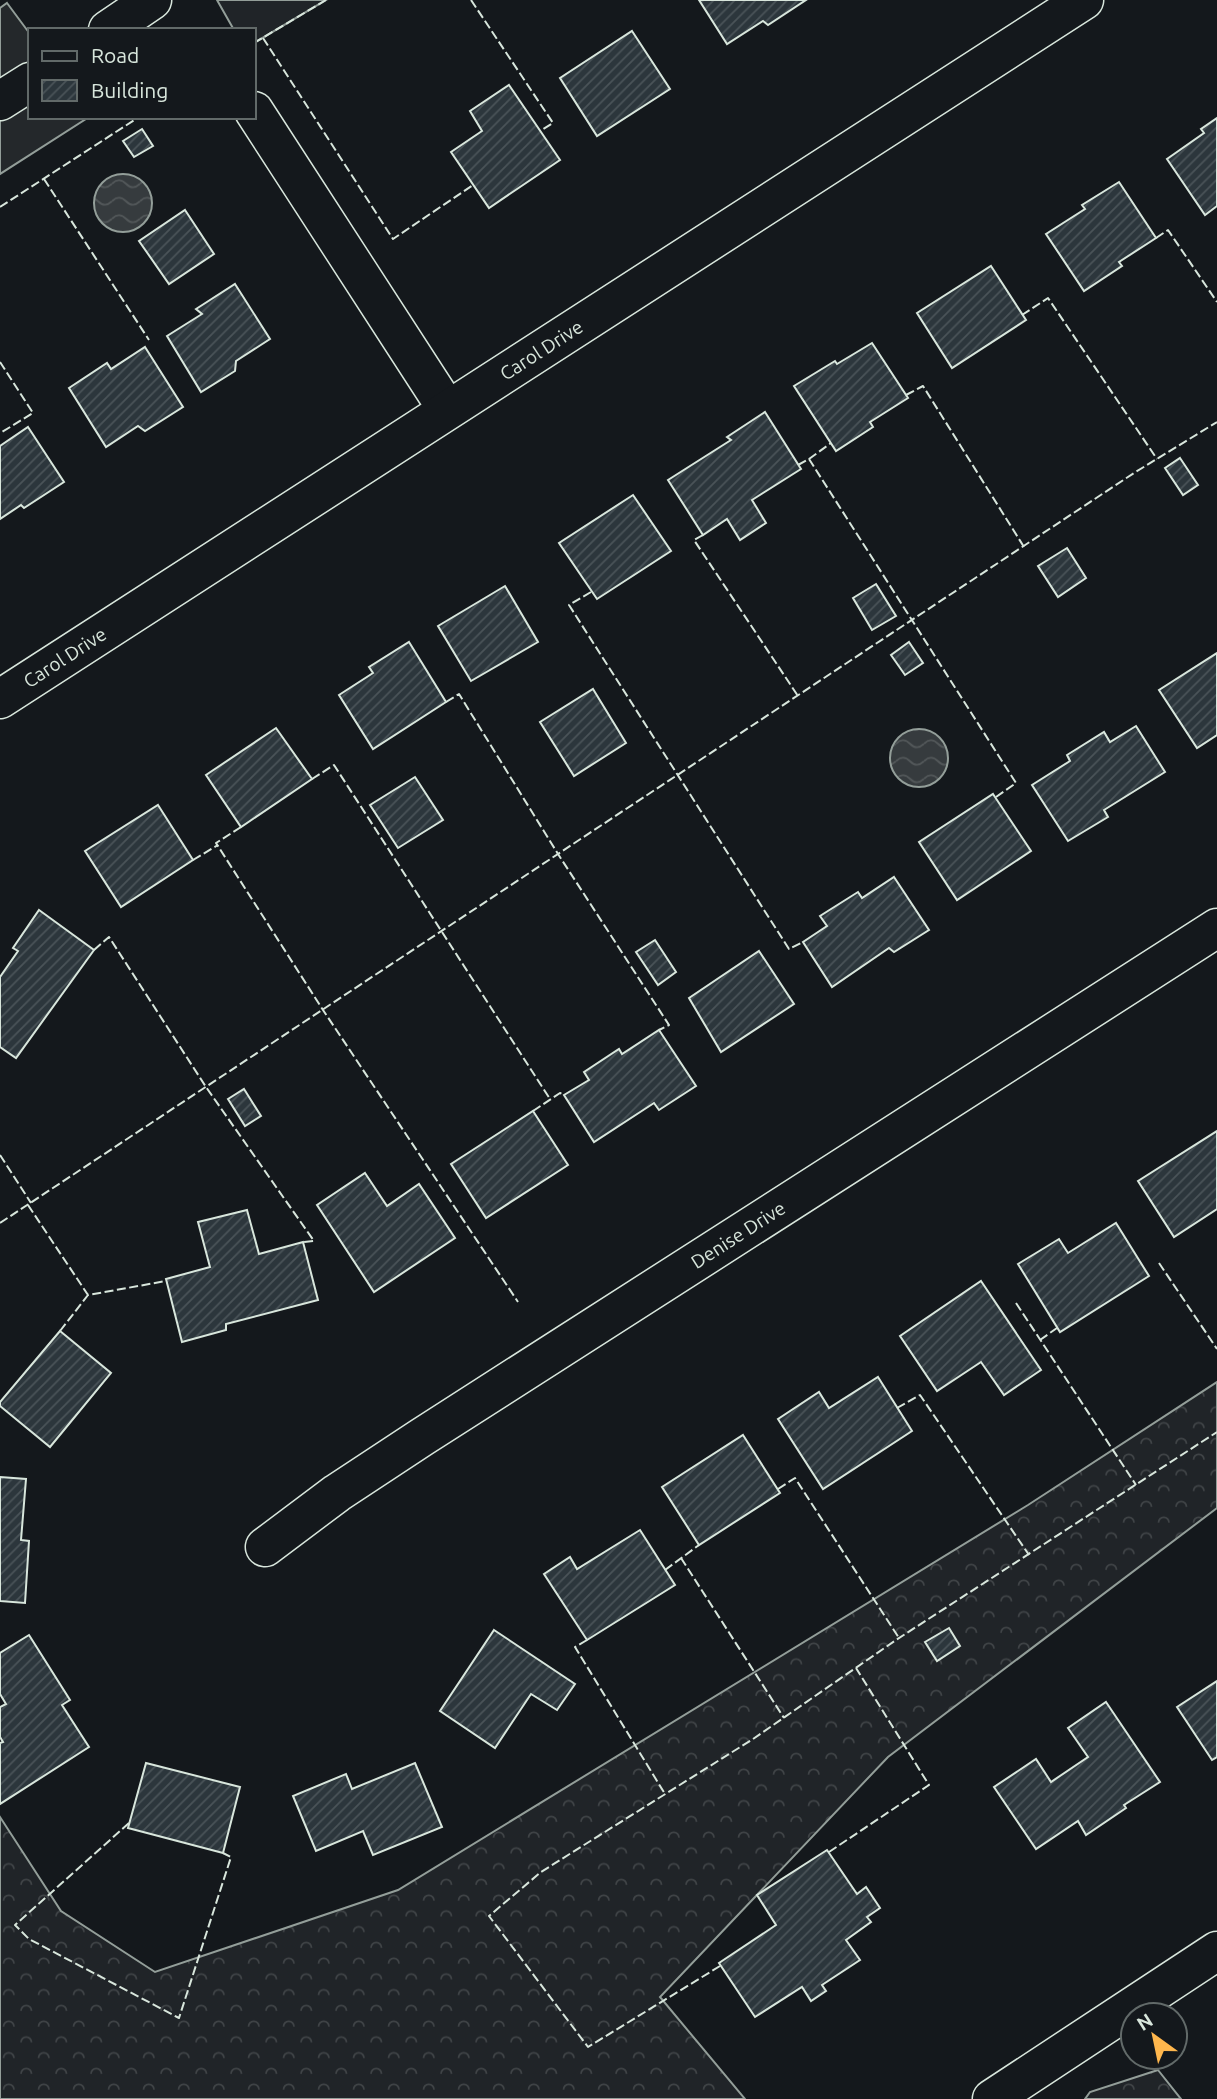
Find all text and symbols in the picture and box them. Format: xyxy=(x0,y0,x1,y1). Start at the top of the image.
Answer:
legend xyxy=(28,28,256,119)
text: Road xyxy=(91,43,139,67)
text: Building xyxy=(91,78,168,102)
street label: Carol Drive xyxy=(496,315,587,385)
street label: Carol Drive xyxy=(19,623,110,692)
street label: Denise Drive xyxy=(687,1196,789,1273)
north arrow xyxy=(1119,2001,1189,2071)
text: N xyxy=(1133,2009,1157,2035)

